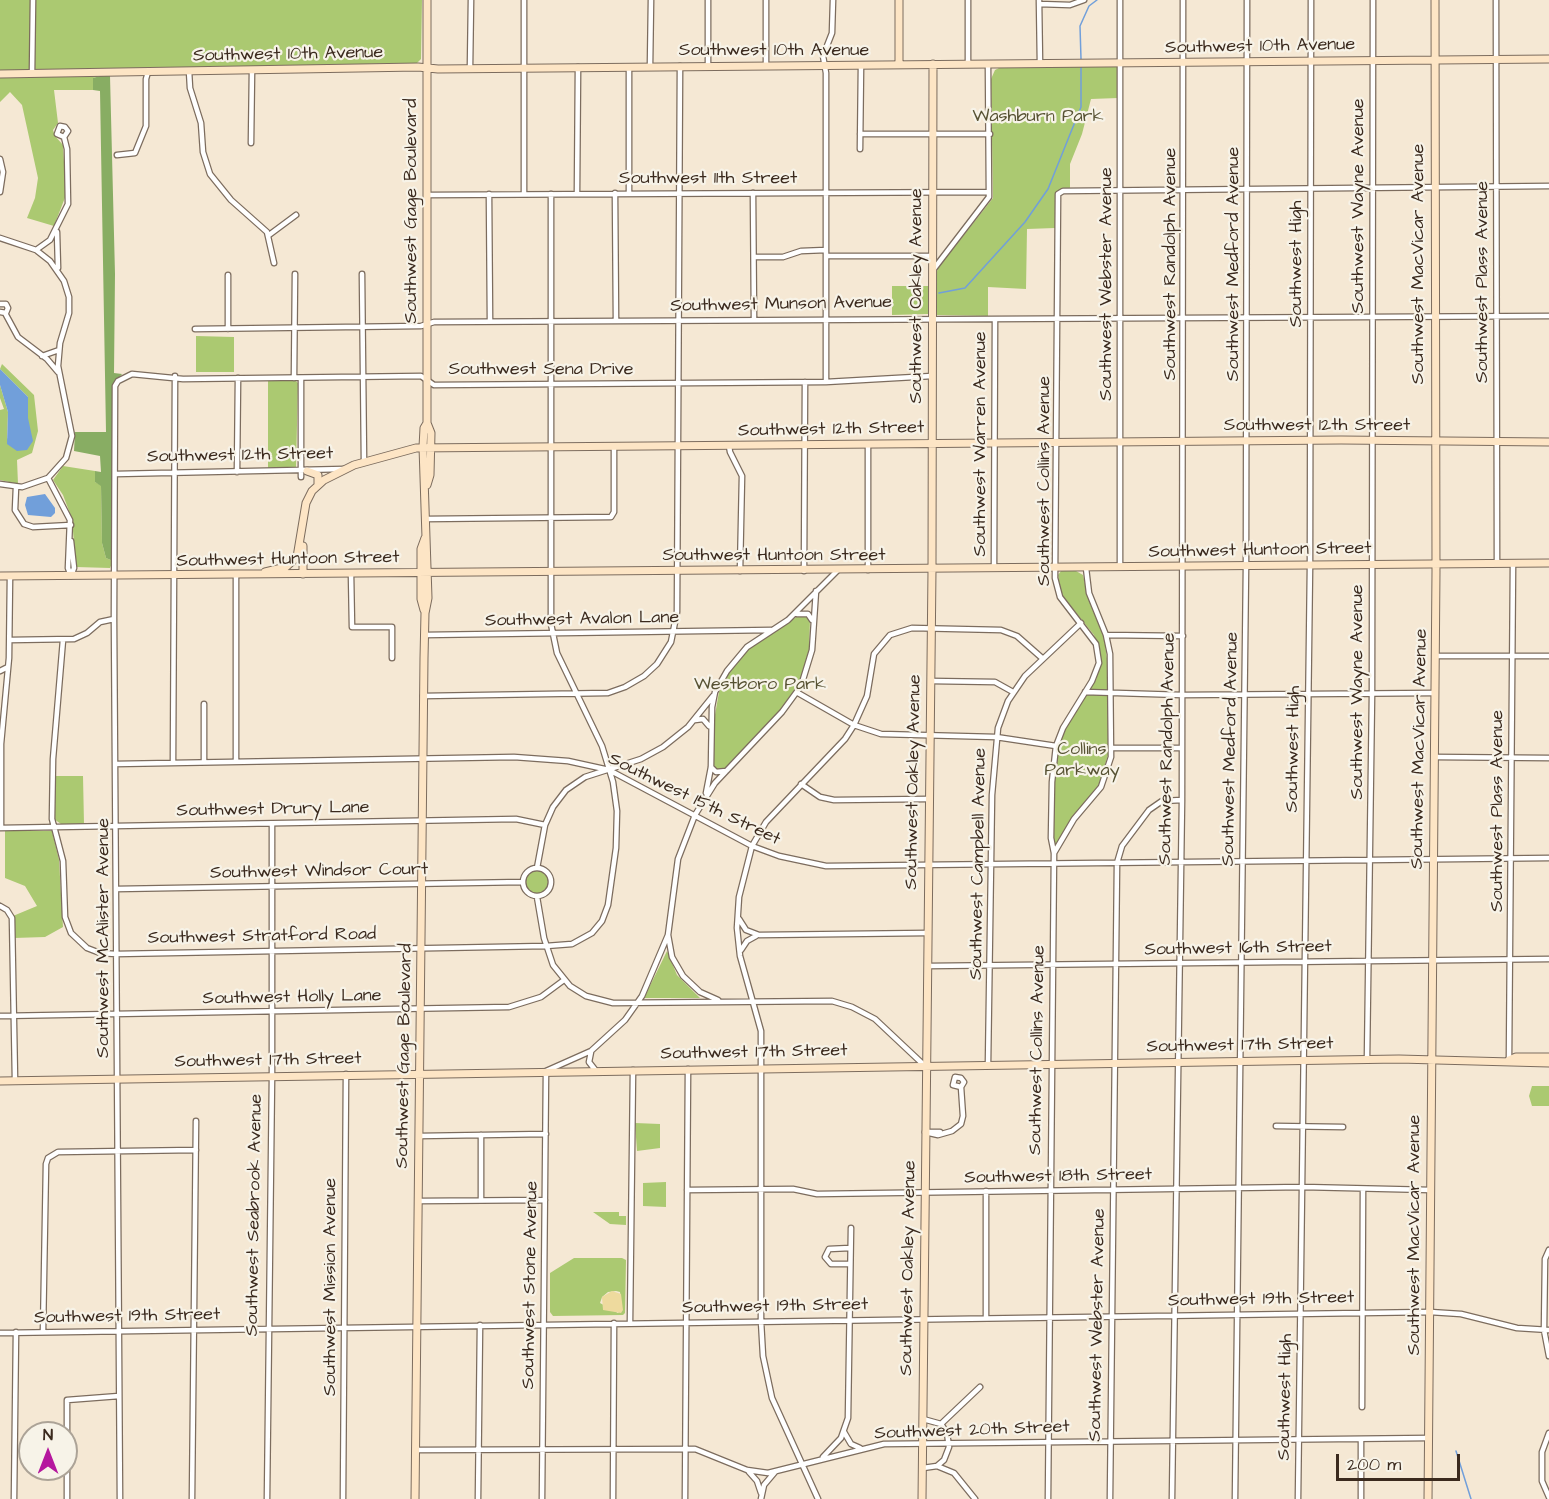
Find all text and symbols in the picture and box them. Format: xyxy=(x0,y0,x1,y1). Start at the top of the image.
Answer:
street label: Southwest 10th Avenue xyxy=(1165,35,1355,59)
street label: Southwest 10th Avenue xyxy=(679,40,869,62)
street label: Southwest 10th Avenue xyxy=(193,43,383,67)
street label: Southwest Wayne Avenue xyxy=(1348,98,1370,314)
street label: Southwest Gage Boulevard xyxy=(401,99,423,323)
park label: Washburn Park xyxy=(972,106,1104,128)
street label: Southwest MacVicar Avenue xyxy=(1408,144,1430,384)
street label: Southwest Medford Avenue xyxy=(1223,147,1245,381)
street label: Southwest Randolph Avenue xyxy=(1160,148,1182,380)
street label: Southwest Webster Avenue xyxy=(1096,167,1118,401)
street label: Southwest 11th Street xyxy=(619,168,797,190)
street label: Southwest Plass Avenue xyxy=(1472,181,1494,383)
street label: Southwest Oakley Avenue xyxy=(906,188,928,404)
street label: Southwest High xyxy=(1286,201,1308,327)
street label: Southwest Munson Avenue xyxy=(670,292,892,318)
street label: Southwest Warren Avenue xyxy=(970,331,992,557)
street label: Southwest Sena Drive xyxy=(449,359,633,381)
street label: Southwest Collins Avenue xyxy=(1034,376,1056,586)
street label: Southwest 12th Street xyxy=(1224,415,1410,437)
street label: Southwest 12th Street xyxy=(738,418,924,442)
street label: Southwest 12th Street xyxy=(147,444,333,468)
street label: Southwest Huntoon Street xyxy=(1148,538,1372,564)
street label: Southwest Huntoon Street xyxy=(662,545,886,567)
street label: Southwest Huntoon Street xyxy=(176,547,400,573)
street label: Southwest Wayne Avenue xyxy=(1347,584,1369,800)
street label: Southwest Avalon Lane xyxy=(485,608,679,632)
street label: Southwest MacVicar Avenue xyxy=(1407,629,1433,869)
street label: Southwest Medford Avenue xyxy=(1218,632,1244,866)
street label: Southwest Randolph Avenue xyxy=(1155,633,1181,865)
park label: Westboro Park xyxy=(694,674,826,696)
street label: Southwest Oakley Avenue xyxy=(901,674,927,890)
street label: Southwest High xyxy=(1282,685,1306,813)
street label: Southwest Plass Avenue xyxy=(1487,710,1509,912)
park label: Collins Parkway xyxy=(1044,739,1120,782)
street label: Southwest Campbell Avenue xyxy=(966,748,992,980)
street label: Southwest 15th Street xyxy=(604,749,784,851)
street label: Southwest Drury Lane xyxy=(176,798,370,822)
street label: Southwest McAlister Avenue xyxy=(93,818,115,1058)
street label: Southwest Windsor Court xyxy=(210,859,428,885)
street label: Southwest Stratford Road xyxy=(148,924,376,950)
street label: Southwest 16th Street xyxy=(1144,937,1332,961)
street label: Southwest Gage Boulevard xyxy=(392,943,418,1169)
street label: Southwest Collins Avenue xyxy=(1025,945,1051,1155)
street label: Southwest Holly Lane xyxy=(202,986,382,1010)
street label: Southwest 17th Street xyxy=(1146,1034,1334,1058)
street label: Southwest 17th Street xyxy=(660,1041,848,1065)
street label: Southwest 17th Street xyxy=(174,1049,362,1073)
street label: Southwest Seabrook Avenue xyxy=(242,1094,268,1336)
street label: Southwest MacVicar Avenue xyxy=(1404,1115,1426,1355)
street label: Southwest Oakley Avenue xyxy=(896,1160,922,1376)
street label: Southwest 18th Street xyxy=(964,1165,1152,1189)
street label: Southwest Mission Avenue xyxy=(320,1178,342,1396)
street label: Southwest Stone Avenue xyxy=(518,1181,544,1389)
street label: Southwest Webster Avenue xyxy=(1085,1208,1111,1442)
street label: Southwest 19th Street xyxy=(1168,1288,1354,1312)
street label: Southwest 19th Street xyxy=(682,1295,868,1319)
street label: Southwest 19th Street xyxy=(34,1305,220,1329)
street label: Southwest High xyxy=(1274,1333,1298,1461)
street label: Southwest 20th Street xyxy=(874,1417,1070,1445)
north arrow xyxy=(18,1421,78,1481)
text: N xyxy=(43,1424,53,1446)
scale bar xyxy=(1339,1442,1464,1480)
text: 200 m xyxy=(1347,1452,1401,1477)

